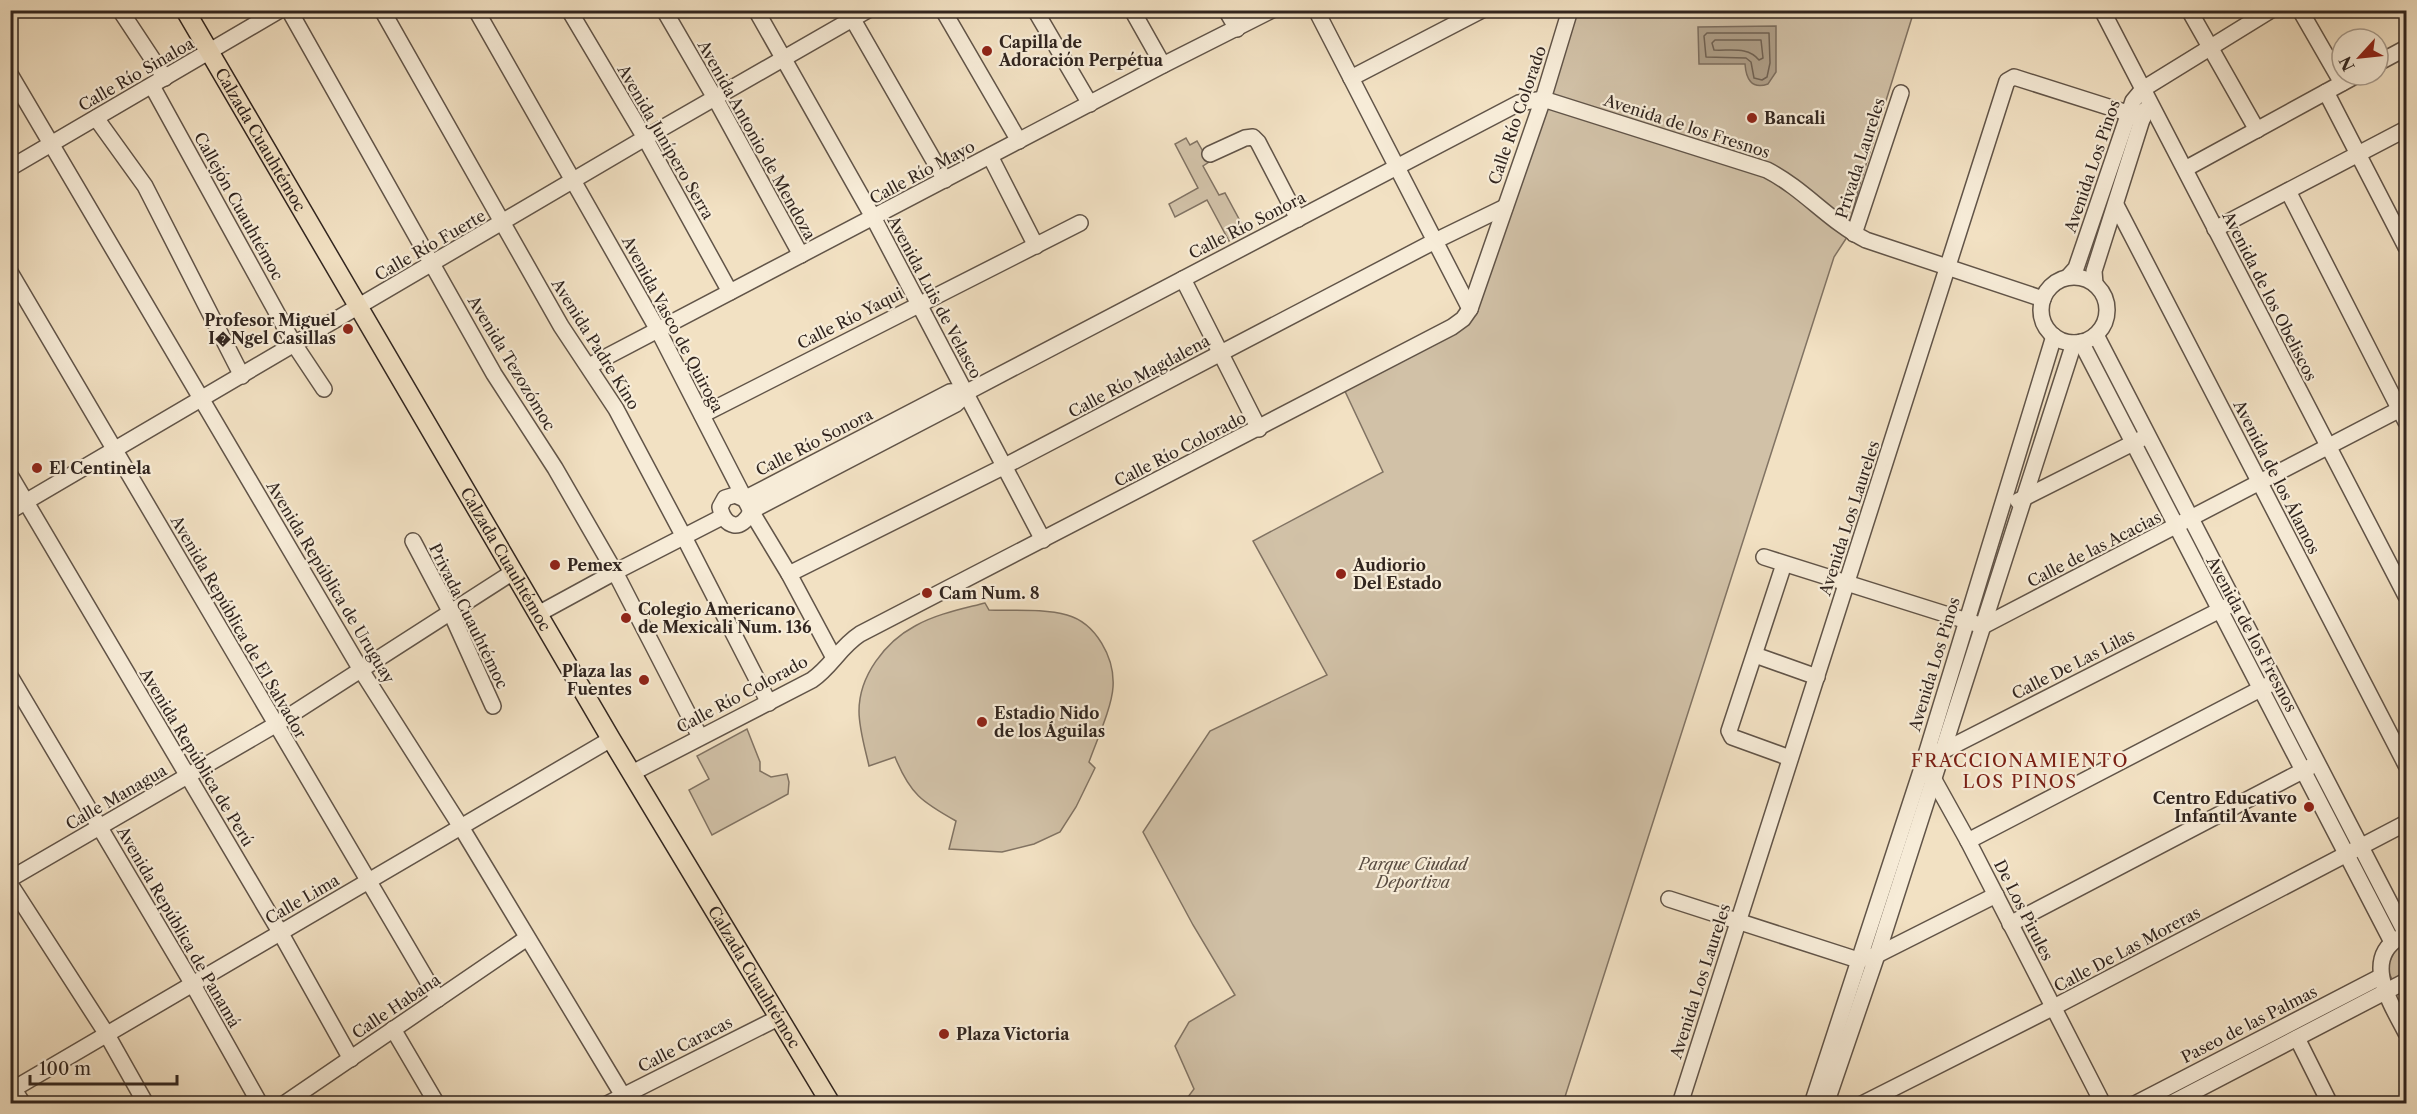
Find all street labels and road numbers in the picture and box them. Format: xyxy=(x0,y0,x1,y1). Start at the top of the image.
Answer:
street label: Calle Río Sinaloa xyxy=(75,33,198,115)
street label: Avenida Antonio de Mendoza xyxy=(693,36,821,244)
street label: Calle Río Colorado xyxy=(1484,43,1550,187)
street label: Avenida Junípero Serra xyxy=(613,60,719,223)
street label: Calzada Cuauhtémoc xyxy=(211,64,310,215)
street label: Avenida de los Fresnos xyxy=(1600,89,1773,162)
street label: Privada Laureles xyxy=(1831,95,1889,221)
street label: Avenida Los Pinos xyxy=(2060,97,2124,236)
street label: Callejón Cuauhtémoc xyxy=(190,129,288,283)
street label: Calle Río Mayo xyxy=(866,136,978,208)
street label: Calle Río Sonora xyxy=(1185,187,1309,263)
street label: Calle Río Fuerte xyxy=(371,205,489,285)
street label: Avenida de los Obeliscos xyxy=(2218,207,2322,384)
street label: Avenida Luis de Velasco xyxy=(883,211,987,382)
street label: Avenida Vasco de Quiroga xyxy=(618,232,728,416)
street label: Avenida Padre Kino xyxy=(547,274,644,413)
street label: Calle Río Yaqui xyxy=(794,283,906,353)
street label: Avenida Tezozómoc xyxy=(463,291,560,434)
street label: Calle Río Magdalena xyxy=(1065,330,1214,422)
street label: Avenida de los Álamos xyxy=(2229,396,2325,557)
street label: Calle Río Sonora xyxy=(752,404,876,480)
street label: Calle Río Colorado xyxy=(1111,407,1250,491)
street label: Avenida Los Laureles xyxy=(1814,438,1883,599)
street label: Avenida República de Uruguay xyxy=(262,476,400,688)
street label: Calzada Cuauhtémoc xyxy=(456,484,556,634)
street label: Calle de las Acacias xyxy=(2024,507,2164,591)
street label: Avenida República de El Salvador xyxy=(166,511,311,742)
street label: Privada Cuauhtémoc xyxy=(425,540,513,692)
street label: Avenida de los Fresnos xyxy=(2202,552,2302,715)
street label: Avenida Los Pinos xyxy=(1904,595,1964,734)
street label: Calle De Las Lilas xyxy=(2008,624,2138,704)
street label: Calle Río Colorado xyxy=(673,651,811,737)
street label: Avenida República de Perú xyxy=(135,664,258,850)
street label: Calle Managua xyxy=(62,760,170,834)
street label: Avenida República de Panamá xyxy=(113,822,245,1032)
street label: De Los Pirules xyxy=(1990,856,2058,964)
street label: Calle Lima xyxy=(261,870,343,928)
street label: Avenida Los Laureles xyxy=(1665,901,1734,1062)
street label: Calzada Cuauhtémoc xyxy=(704,902,805,1052)
street label: Calle De Las Moreras xyxy=(2050,902,2204,996)
street label: Calle Habana xyxy=(348,969,444,1043)
street label: Paseo de las Palmas xyxy=(2178,981,2320,1067)
street label: Calle Caracas xyxy=(634,1012,736,1076)

